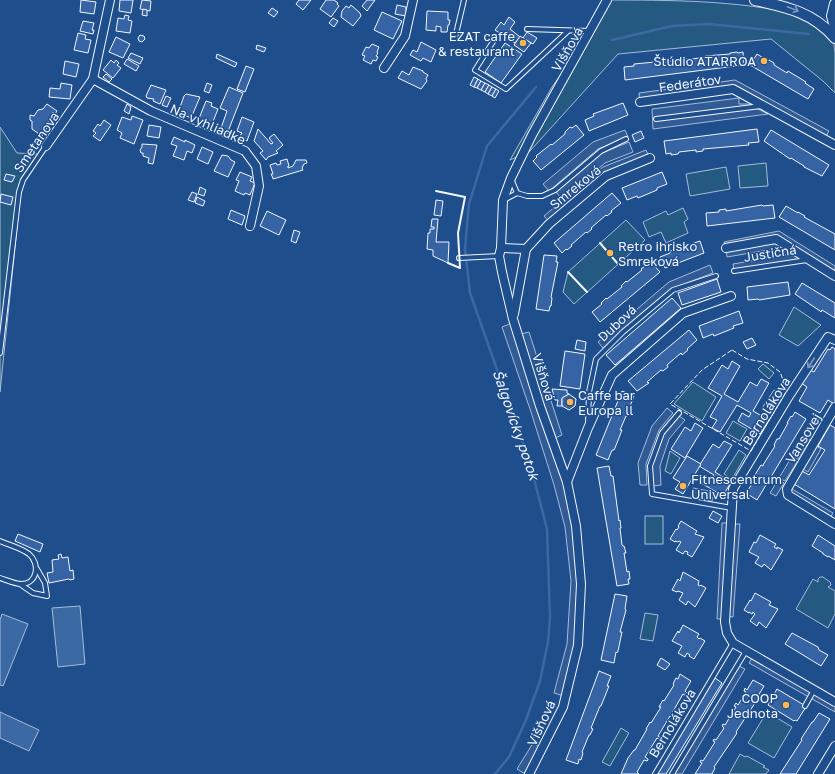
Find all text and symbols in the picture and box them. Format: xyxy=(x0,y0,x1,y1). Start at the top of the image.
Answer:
one-way arrow xyxy=(786,6,798,14)
street label: Višňová xyxy=(548,24,586,74)
place label: EZAT caffe & restaurant xyxy=(438,28,515,59)
marker: EZAT caffe & restaurant xyxy=(518,38,528,48)
place label: Štúdio ATARROA xyxy=(653,53,756,69)
marker: Štúdio ATARROA xyxy=(759,56,769,66)
street label: Federátov xyxy=(658,71,723,95)
street label: Na vyhliadke xyxy=(168,100,248,148)
street label: Smetanova xyxy=(10,109,62,175)
street label: Smreková xyxy=(546,162,604,212)
place label: Retro ihrisko Smreková xyxy=(618,238,697,269)
street label: Justičná xyxy=(743,241,797,265)
marker: Retro ihrisko Smreková xyxy=(605,248,615,258)
street label: Dubová xyxy=(594,301,640,345)
street label: Višňová xyxy=(529,351,559,403)
one-way arrow xyxy=(806,358,815,369)
water label: Šalgovícky potok xyxy=(490,367,544,484)
street label: Bernolákova xyxy=(739,374,793,448)
place label: Caffe bar Europa ll xyxy=(578,387,635,418)
marker: Caffe bar Europa ll xyxy=(565,397,575,407)
street label: Vansovej xyxy=(782,410,824,466)
place label: Fitnescentrum Universal xyxy=(691,471,782,502)
marker: Fitnescentrum Universal xyxy=(678,481,688,491)
street label: Bernolákova xyxy=(645,686,699,760)
place label: COOP Jednota xyxy=(727,690,778,721)
street label: Višňová xyxy=(523,697,559,749)
marker: COOP Jednota xyxy=(781,700,791,710)

